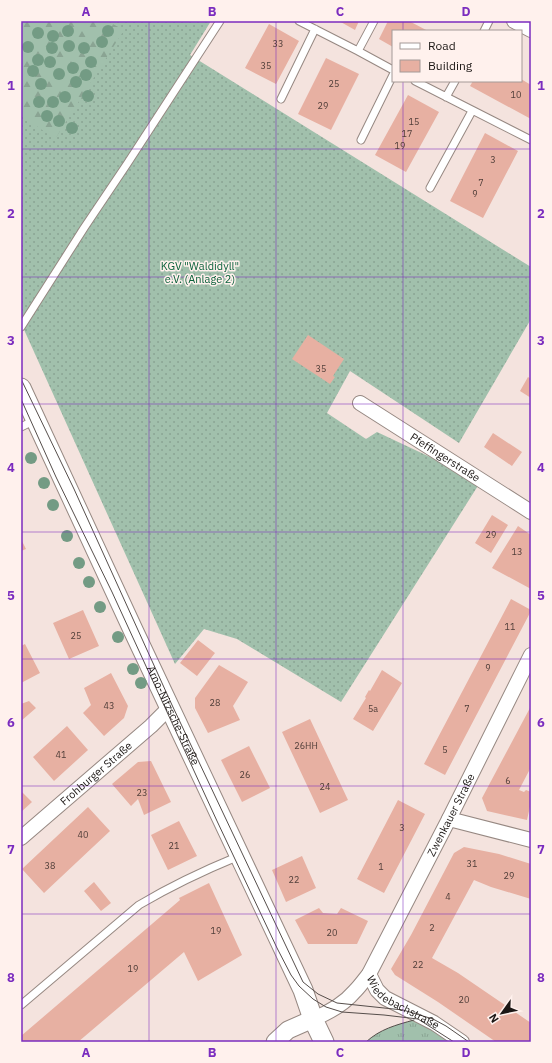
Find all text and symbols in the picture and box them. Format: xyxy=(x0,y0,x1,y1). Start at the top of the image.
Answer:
text: A xyxy=(82,3,91,20)
text: B xyxy=(208,3,217,20)
text: C xyxy=(336,3,345,20)
text: D xyxy=(461,3,471,20)
legend xyxy=(392,30,522,82)
house number: 33 xyxy=(273,38,283,49)
text: Road xyxy=(428,38,456,53)
text: Building xyxy=(428,58,473,73)
house number: 35 xyxy=(261,60,271,71)
text: 1 xyxy=(7,77,15,94)
text: 1 xyxy=(537,77,545,94)
house number: 25 xyxy=(329,78,339,89)
house number: 10 xyxy=(511,89,521,100)
house number: 29 xyxy=(318,100,328,111)
house number: 15 xyxy=(409,116,419,127)
house number: 17 xyxy=(402,128,412,139)
house number: 19 xyxy=(395,140,405,151)
house number: 3 xyxy=(490,154,496,165)
house number: 7 xyxy=(478,177,484,188)
house number: 9 xyxy=(472,188,478,199)
text: 2 xyxy=(7,205,15,222)
text: 2 xyxy=(537,205,545,222)
park label: KGV "Waldidyll" e.V. (Anlage 2) xyxy=(161,259,239,286)
text: 3 xyxy=(7,332,15,349)
text: 3 xyxy=(537,332,545,349)
house number: 35 xyxy=(316,363,326,374)
street label: Pfeffingerstraße xyxy=(408,430,483,485)
text: 4 xyxy=(7,459,15,476)
text: 4 xyxy=(537,459,545,476)
house number: 29 xyxy=(486,529,496,540)
house number: 13 xyxy=(512,546,522,557)
text: 5 xyxy=(7,587,15,604)
text: 5 xyxy=(537,587,545,604)
house number: 11 xyxy=(505,621,515,632)
house number: 25 xyxy=(71,630,81,641)
house number: 9 xyxy=(485,662,491,673)
street label: Arno-Nitzsche-Straße xyxy=(144,663,203,767)
house number: 28 xyxy=(210,697,220,708)
house number: 43 xyxy=(104,700,114,711)
house number: 5a xyxy=(368,703,378,714)
house number: 7 xyxy=(464,703,470,714)
text: 6 xyxy=(7,714,15,731)
text: 6 xyxy=(537,714,545,731)
street label: Frohburger Straße xyxy=(57,739,135,808)
house number: 26HH xyxy=(294,740,318,751)
house number: 5 xyxy=(442,744,448,755)
house number: 41 xyxy=(56,749,66,760)
house number: 26 xyxy=(240,769,250,780)
street label: Zwenkauer Straße xyxy=(424,771,478,859)
house number: 6 xyxy=(505,775,511,786)
house number: 24 xyxy=(320,781,330,792)
house number: 23 xyxy=(137,787,147,798)
house number: 3 xyxy=(399,822,405,833)
house number: 40 xyxy=(78,829,88,840)
house number: 21 xyxy=(169,840,179,851)
text: 7 xyxy=(7,841,15,858)
text: 7 xyxy=(537,841,545,858)
house number: 31 xyxy=(467,858,477,869)
house number: 38 xyxy=(45,860,55,871)
house number: 1 xyxy=(378,861,384,872)
house number: 29 xyxy=(504,870,514,881)
house number: 22 xyxy=(289,874,299,885)
house number: 4 xyxy=(445,891,451,902)
house number: 2 xyxy=(429,922,435,933)
house number: 19 xyxy=(211,925,221,936)
house number: 20 xyxy=(327,927,337,938)
house number: 22 xyxy=(413,959,423,970)
house number: 19 xyxy=(128,963,138,974)
text: 8 xyxy=(7,969,15,986)
text: 8 xyxy=(537,969,545,986)
street label: Wiedebachstraße xyxy=(364,973,442,1032)
north arrow xyxy=(482,993,522,1033)
house number: 20 xyxy=(459,994,469,1005)
text: N xyxy=(486,1011,502,1026)
text: A xyxy=(82,1044,91,1061)
text: B xyxy=(208,1044,217,1061)
text: C xyxy=(336,1044,345,1061)
text: D xyxy=(461,1044,471,1061)

